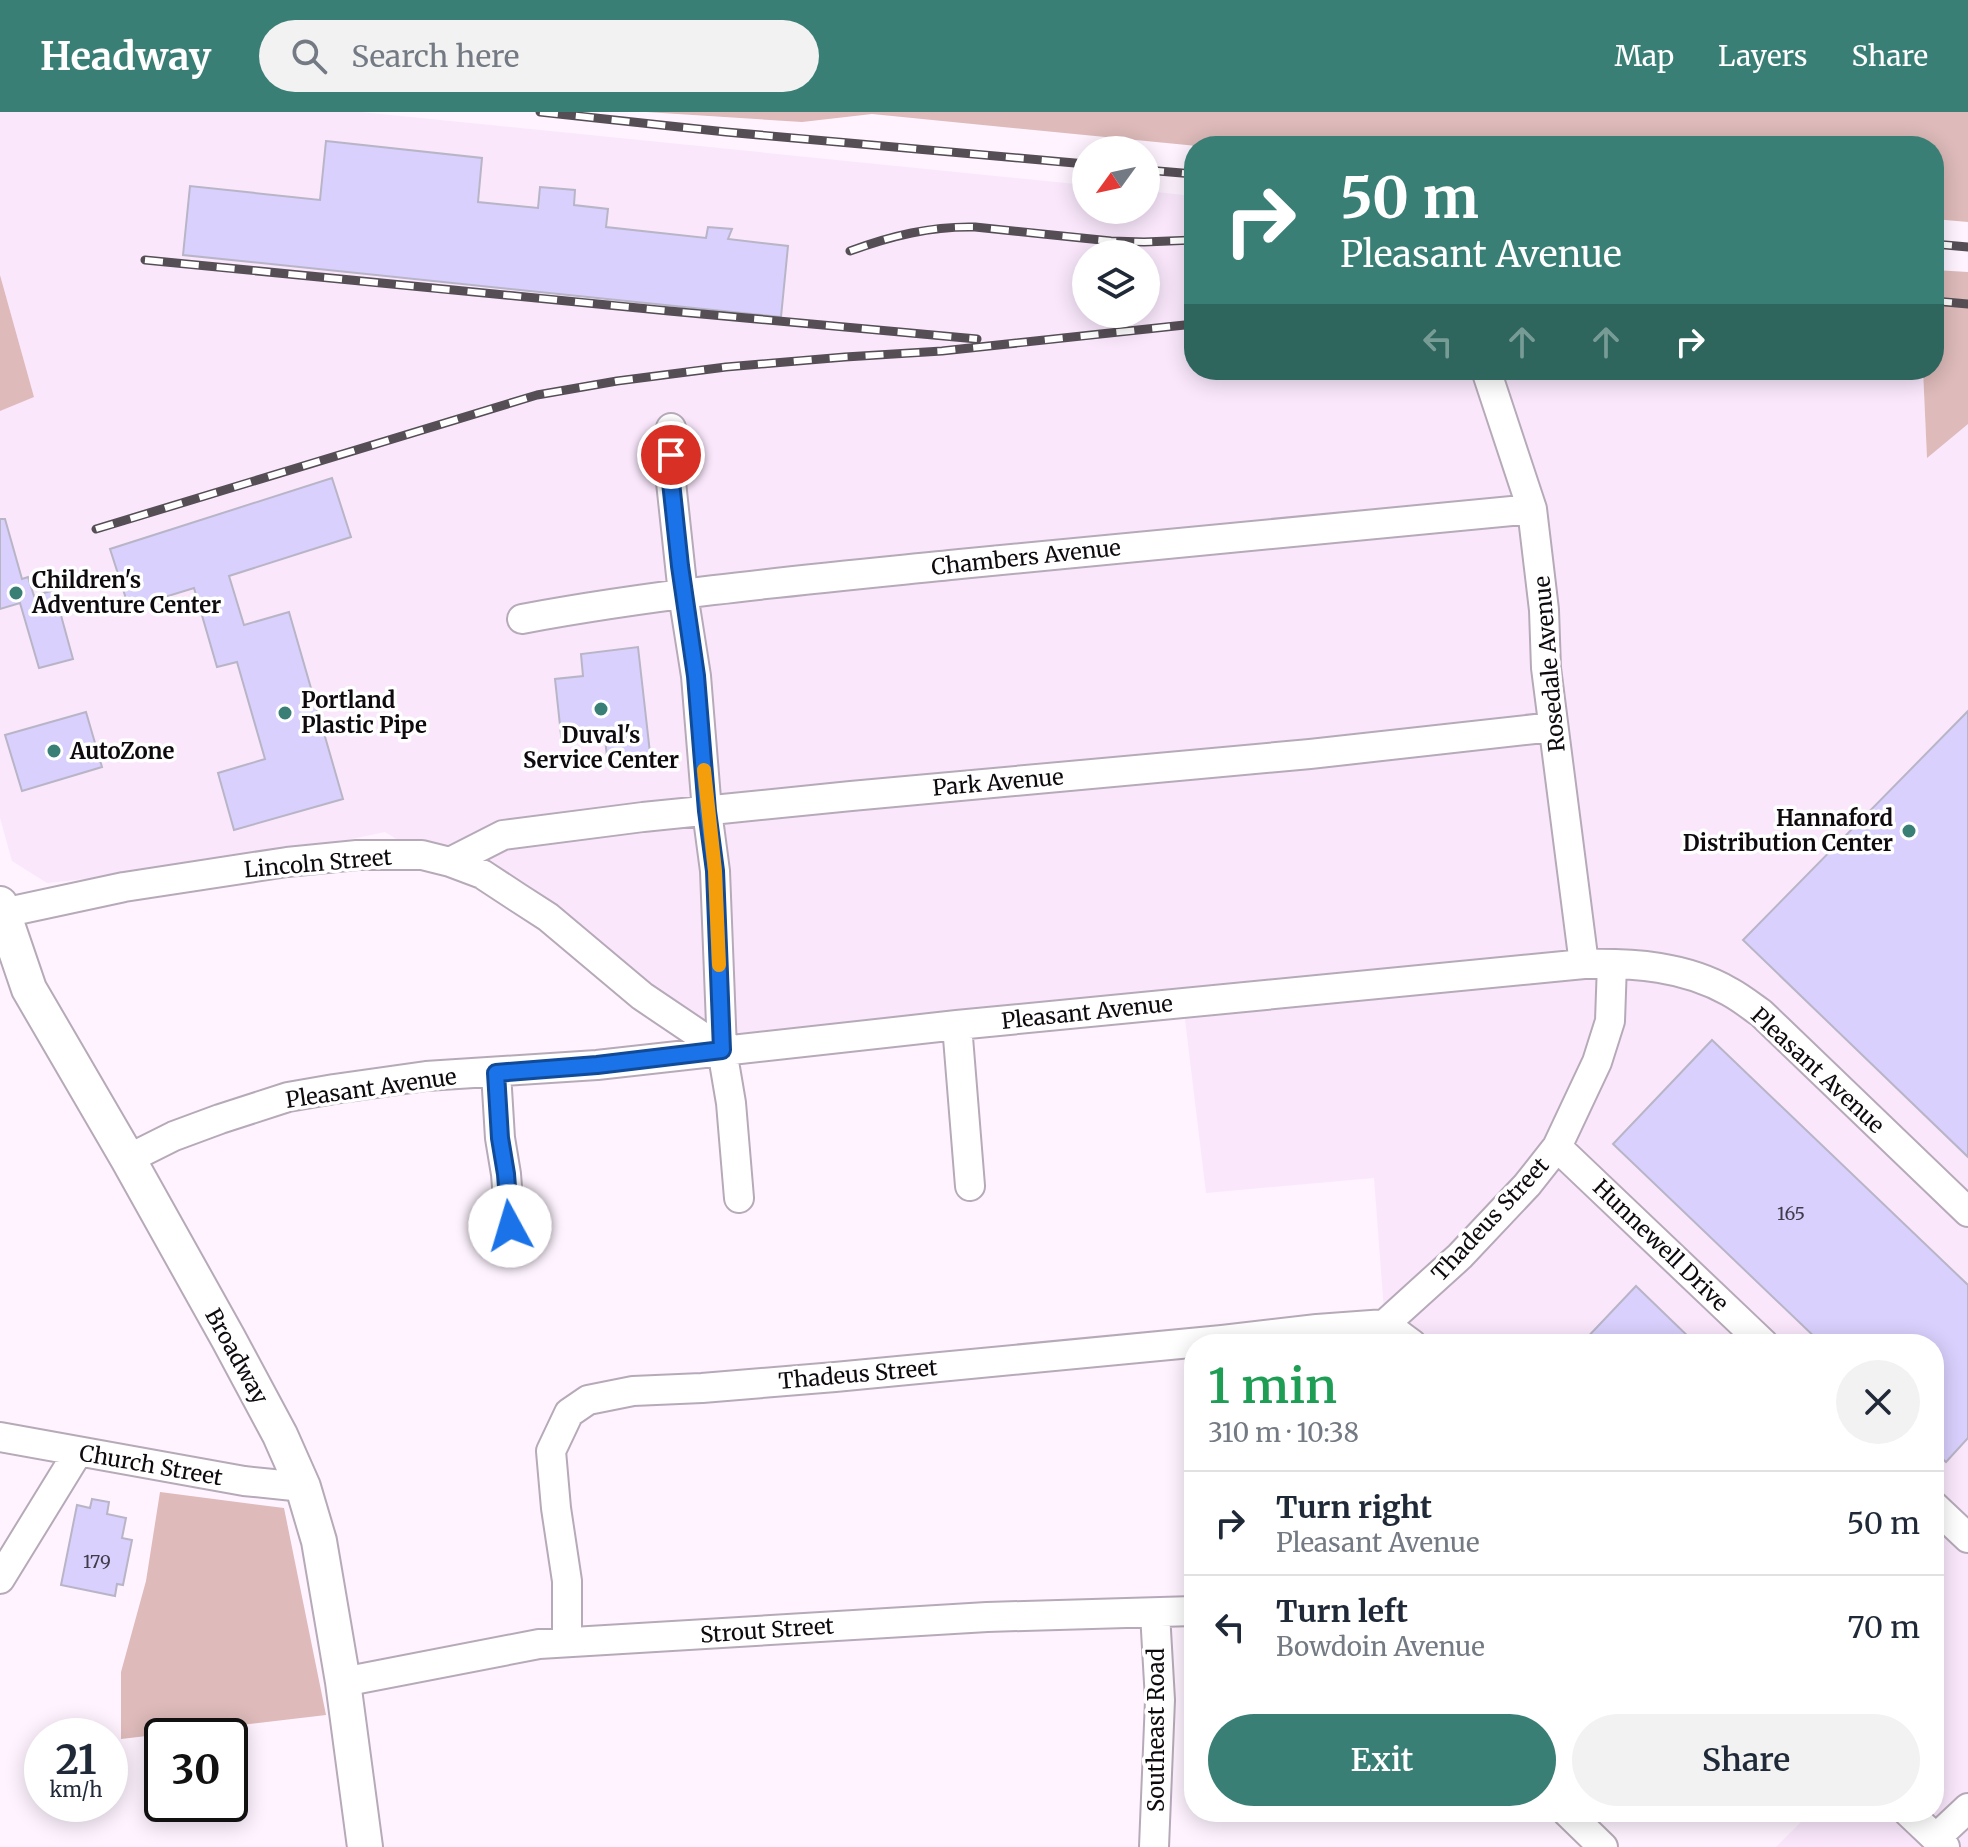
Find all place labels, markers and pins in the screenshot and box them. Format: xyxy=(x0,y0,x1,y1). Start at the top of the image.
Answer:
pin xyxy=(637,421,705,489)
place label: Children's Adventure Center xyxy=(31,566,221,619)
marker: Children's Adventure Center xyxy=(7,584,25,602)
place label: Portland Plastic Pipe xyxy=(301,686,427,739)
marker: Duval's Service Center xyxy=(592,700,610,718)
marker: Portland Plastic Pipe xyxy=(276,704,294,722)
place label: Duval's Service Center xyxy=(523,721,679,774)
place label: AutoZone xyxy=(69,737,175,765)
marker: AutoZone xyxy=(45,742,63,760)
place label: Hannaford Distribution Center xyxy=(1683,804,1893,857)
marker: Hannaford Distribution Center xyxy=(1900,822,1918,840)

